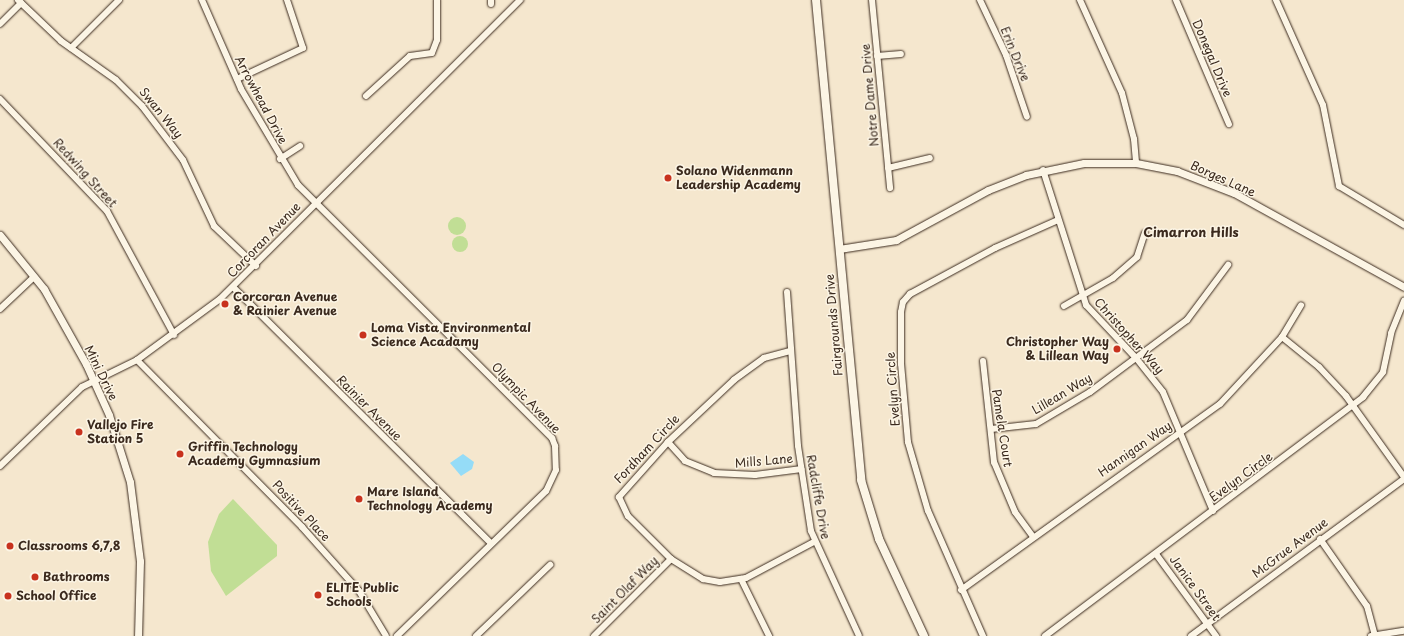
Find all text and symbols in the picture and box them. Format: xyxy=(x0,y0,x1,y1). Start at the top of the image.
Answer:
street label: Donegal Drive xyxy=(1189,17,1235,99)
street label: Erin Drive xyxy=(997,25,1033,83)
street label: Notre Dame Drive xyxy=(858,42,882,148)
street label: Arrowhead Drive xyxy=(232,53,290,147)
street label: Swan Way xyxy=(136,85,186,141)
street label: Redwing Street xyxy=(50,136,120,210)
street label: Borges Lane xyxy=(1188,158,1258,200)
place label: Solano Widenmann Leadership Academy xyxy=(676,164,801,192)
marker: Solano Widenmann Leadership Academy xyxy=(663,173,673,183)
street label: Corcoran Avenue xyxy=(224,199,304,281)
district label: Cimarron Hills xyxy=(1143,224,1239,240)
street label: Fairgrounds Drive xyxy=(822,273,846,377)
place label: Corcoran Avenue & Rainier Avenue xyxy=(233,290,337,318)
street label: Christopher Way xyxy=(1091,295,1167,377)
marker: Corcoran Avenue & Rainier Avenue xyxy=(220,299,230,309)
place label: Loma Vista Environmental Science Acadamy xyxy=(371,321,531,349)
marker: Loma Vista Environmental Science Acadamy xyxy=(358,330,368,340)
place label: Christopher Way & Lillean Way xyxy=(1006,335,1109,363)
street label: Mini Drive xyxy=(81,343,121,403)
marker: Christopher Way & Lillean Way xyxy=(1112,344,1122,354)
street label: Evelyn Circle xyxy=(883,351,903,427)
street label: Olympic Avenue xyxy=(489,360,563,436)
street label: Lillean Way xyxy=(1029,370,1095,418)
street label: Rainier Avenue xyxy=(333,372,405,444)
street label: Pamela Court xyxy=(989,388,1015,468)
street label: Fordham Circle xyxy=(611,411,683,487)
place label: Vallejo Fire Station 5 xyxy=(87,418,154,446)
street label: Hannigan Way xyxy=(1096,418,1174,480)
marker: Vallejo Fire Station 5 xyxy=(74,427,84,437)
place label: Griffin Technology Academy Gymnasium xyxy=(188,440,320,468)
marker: Griffin Technology Academy Gymnasium xyxy=(175,449,185,459)
street label: Evelyn Circle xyxy=(1206,449,1276,505)
street label: Mills Lane xyxy=(734,451,794,471)
street label: Radcliffe Drive xyxy=(803,454,833,540)
street label: Positive Place xyxy=(269,478,333,544)
place label: Mare Island Technology Academy xyxy=(367,485,492,513)
marker: Mare Island Technology Academy xyxy=(354,494,364,504)
street label: McGrue Avenue xyxy=(1249,515,1331,581)
place label: Classrooms 6,7,8 xyxy=(18,539,120,553)
marker: Classrooms 6,7,8 xyxy=(5,541,15,551)
street label: Janice Street xyxy=(1166,552,1224,624)
street label: Saint Olaf Way xyxy=(589,554,661,626)
place label: Bathrooms xyxy=(43,570,110,584)
marker: Bathrooms xyxy=(30,572,40,582)
place label: ELITE Public Schools xyxy=(326,581,399,609)
place label: School Office xyxy=(16,589,97,603)
marker: ELITE Public Schools xyxy=(313,590,323,600)
marker: School Office xyxy=(3,591,13,601)

